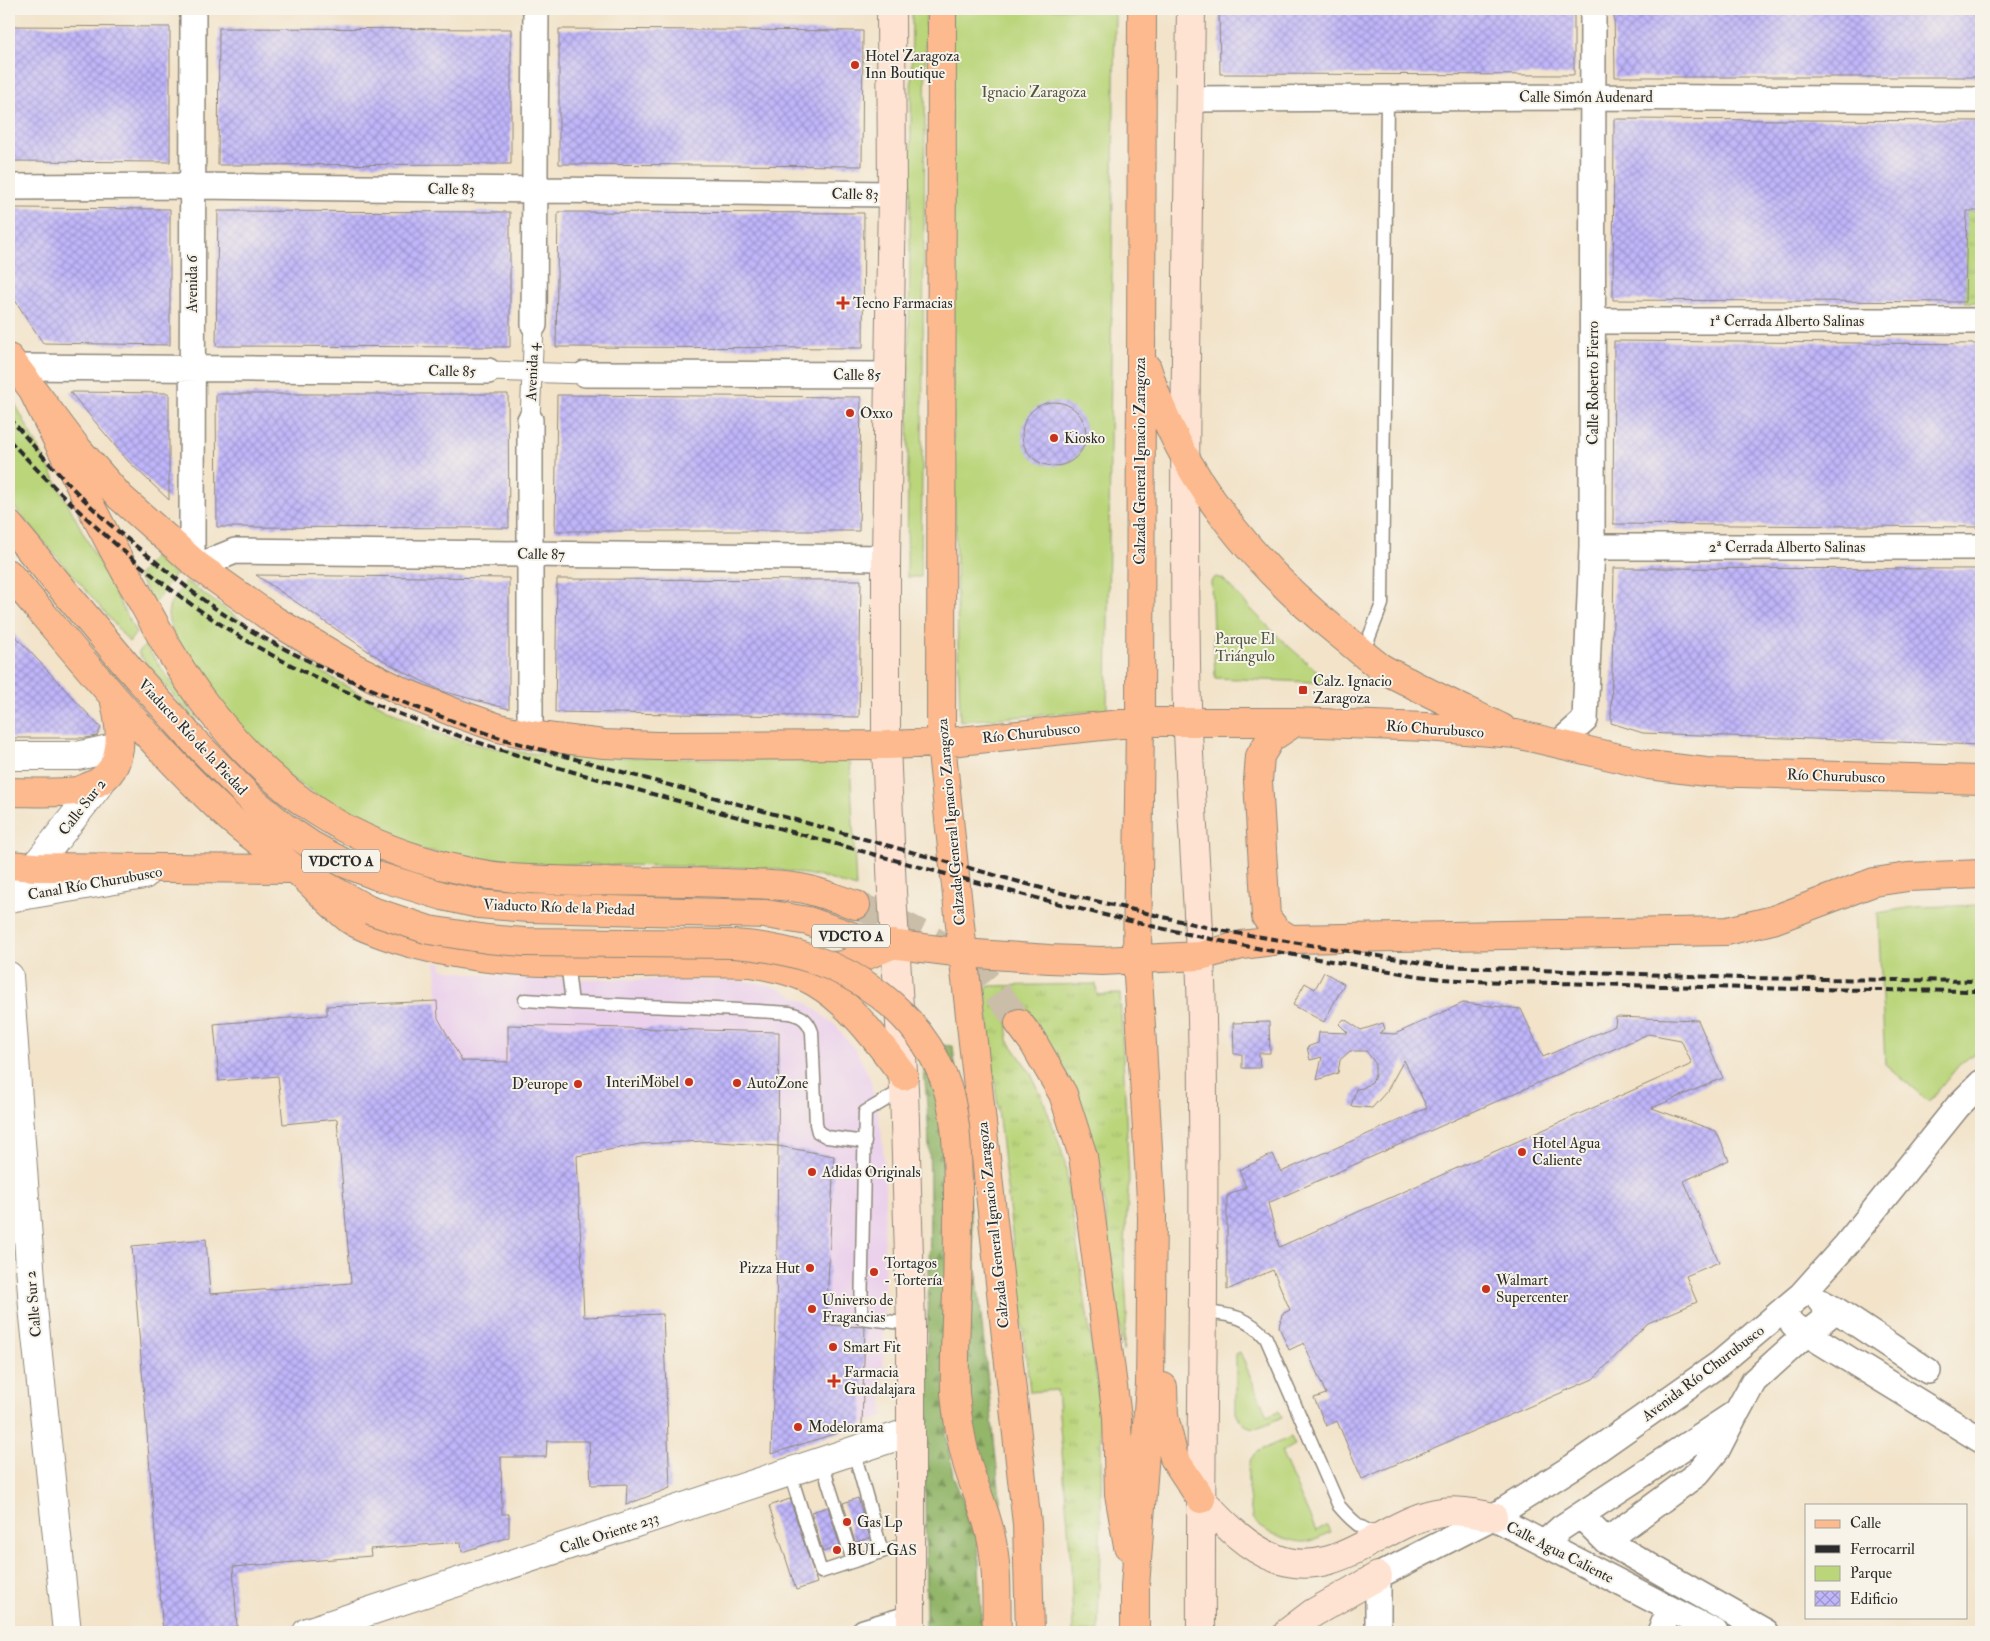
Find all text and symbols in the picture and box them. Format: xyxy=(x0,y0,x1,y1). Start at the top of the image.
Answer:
place label: Hotel Zaragoza Inn Boutique xyxy=(865,47,960,83)
marker: Hotel Zaragoza Inn Boutique xyxy=(849,59,861,71)
park label: Ignacio Zaragoza xyxy=(982,83,1087,102)
street label: Calle Simón Audenard xyxy=(1519,88,1654,107)
street label: Calle 83 xyxy=(427,180,475,199)
street label: Calle 83 xyxy=(831,185,879,204)
street label: Avenida 6 xyxy=(183,254,202,314)
place label: Tecno Farmacias xyxy=(853,294,953,313)
marker: Tecno Farmacias xyxy=(837,297,849,309)
street label: 1ª Cerrada Alberto Salinas xyxy=(1710,312,1864,331)
street label: Calle Roberto Fierro xyxy=(1584,321,1603,445)
street label: Avenida 4 xyxy=(522,342,543,402)
street label: Calzada General Ignacio Zaragoza xyxy=(1131,356,1150,565)
street label: Calle 85 xyxy=(428,362,476,381)
street label: Calle 85 xyxy=(833,366,881,385)
place label: Oxxo xyxy=(860,404,893,423)
marker: Oxxo xyxy=(844,407,856,419)
place label: Kiosko xyxy=(1064,429,1105,448)
marker: Kiosko xyxy=(1048,432,1060,444)
street label: 2ª Cerrada Alberto Salinas xyxy=(1709,538,1865,557)
street label: Calle 87 xyxy=(517,545,565,564)
park label: Parque El Triángulo xyxy=(1215,630,1275,666)
place label: Calz. Ignacio Zaragoza xyxy=(1313,672,1392,708)
street label: Viaducto Río de la Piedad xyxy=(134,675,252,800)
marker: Calz. Ignacio Zaragoza xyxy=(1297,684,1309,696)
street label: Calzada General Ignacio Zaragoza xyxy=(933,717,970,926)
street label: Río Churubusco xyxy=(1385,717,1485,742)
street label: Río Churubusco xyxy=(981,719,1081,748)
street label: Río Churubusco xyxy=(1787,765,1885,788)
street label: Calle Sur 2 xyxy=(54,775,111,839)
road number: VDCTO A xyxy=(302,849,380,872)
street label: Canal Río Churubusco xyxy=(26,862,164,905)
street label: Viaducto Río de la Piedad xyxy=(483,895,636,920)
road number: VDCTO A xyxy=(812,924,890,948)
place label: InteriMöbel xyxy=(606,1073,679,1092)
place label: AutoZone xyxy=(746,1074,808,1093)
place label: D'europe xyxy=(512,1075,568,1095)
marker: InteriMöbel xyxy=(683,1076,695,1088)
marker: AutoZone xyxy=(731,1077,743,1089)
marker: D'europe xyxy=(572,1078,584,1090)
street label: Calzada General Ignacio Zaragoza xyxy=(973,1120,1014,1329)
place label: Hotel Agua Caliente xyxy=(1532,1134,1601,1170)
marker: Hotel Agua Caliente xyxy=(1516,1146,1528,1158)
place label: Adidas Originals xyxy=(821,1163,921,1182)
marker: Adidas Originals xyxy=(806,1166,818,1178)
place label: Tortagos - Tortería xyxy=(884,1254,943,1290)
place label: Pizza Hut xyxy=(739,1259,800,1278)
marker: Pizza Hut xyxy=(804,1262,816,1274)
marker: Tortagos - Tortería xyxy=(868,1266,880,1278)
street label: Calle Sur 2 xyxy=(21,1270,46,1338)
place label: Walmart Supercenter xyxy=(1495,1271,1569,1308)
marker: Walmart Supercenter xyxy=(1480,1283,1492,1295)
place label: Universo de Fragancias xyxy=(822,1291,893,1327)
marker: Universo de Fragancias xyxy=(806,1303,818,1315)
street label: Avenida Río Churubusco xyxy=(1638,1321,1768,1426)
place label: Smart Fit xyxy=(843,1338,901,1357)
marker: Smart Fit xyxy=(827,1341,839,1353)
place label: Farmacia Guadalajara xyxy=(844,1363,916,1399)
marker: Farmacia Guadalajara xyxy=(828,1375,840,1387)
place label: Modelorama xyxy=(808,1418,884,1437)
marker: Modelorama xyxy=(792,1421,804,1433)
legend xyxy=(1805,1504,1968,1618)
street label: Calle Oriente 233 xyxy=(557,1508,661,1558)
place label: Gas Lp xyxy=(857,1513,903,1533)
text: Calle xyxy=(1850,1514,1881,1533)
marker: Gas Lp xyxy=(841,1516,853,1528)
street label: Calle Agua Caliente xyxy=(1503,1517,1617,1588)
text: Ferrocarril xyxy=(1850,1540,1915,1559)
place label: BUL-GAS xyxy=(847,1541,917,1560)
marker: BUL-GAS xyxy=(831,1544,843,1556)
text: Parque xyxy=(1850,1564,1892,1583)
text: Edificio xyxy=(1850,1590,1898,1609)

